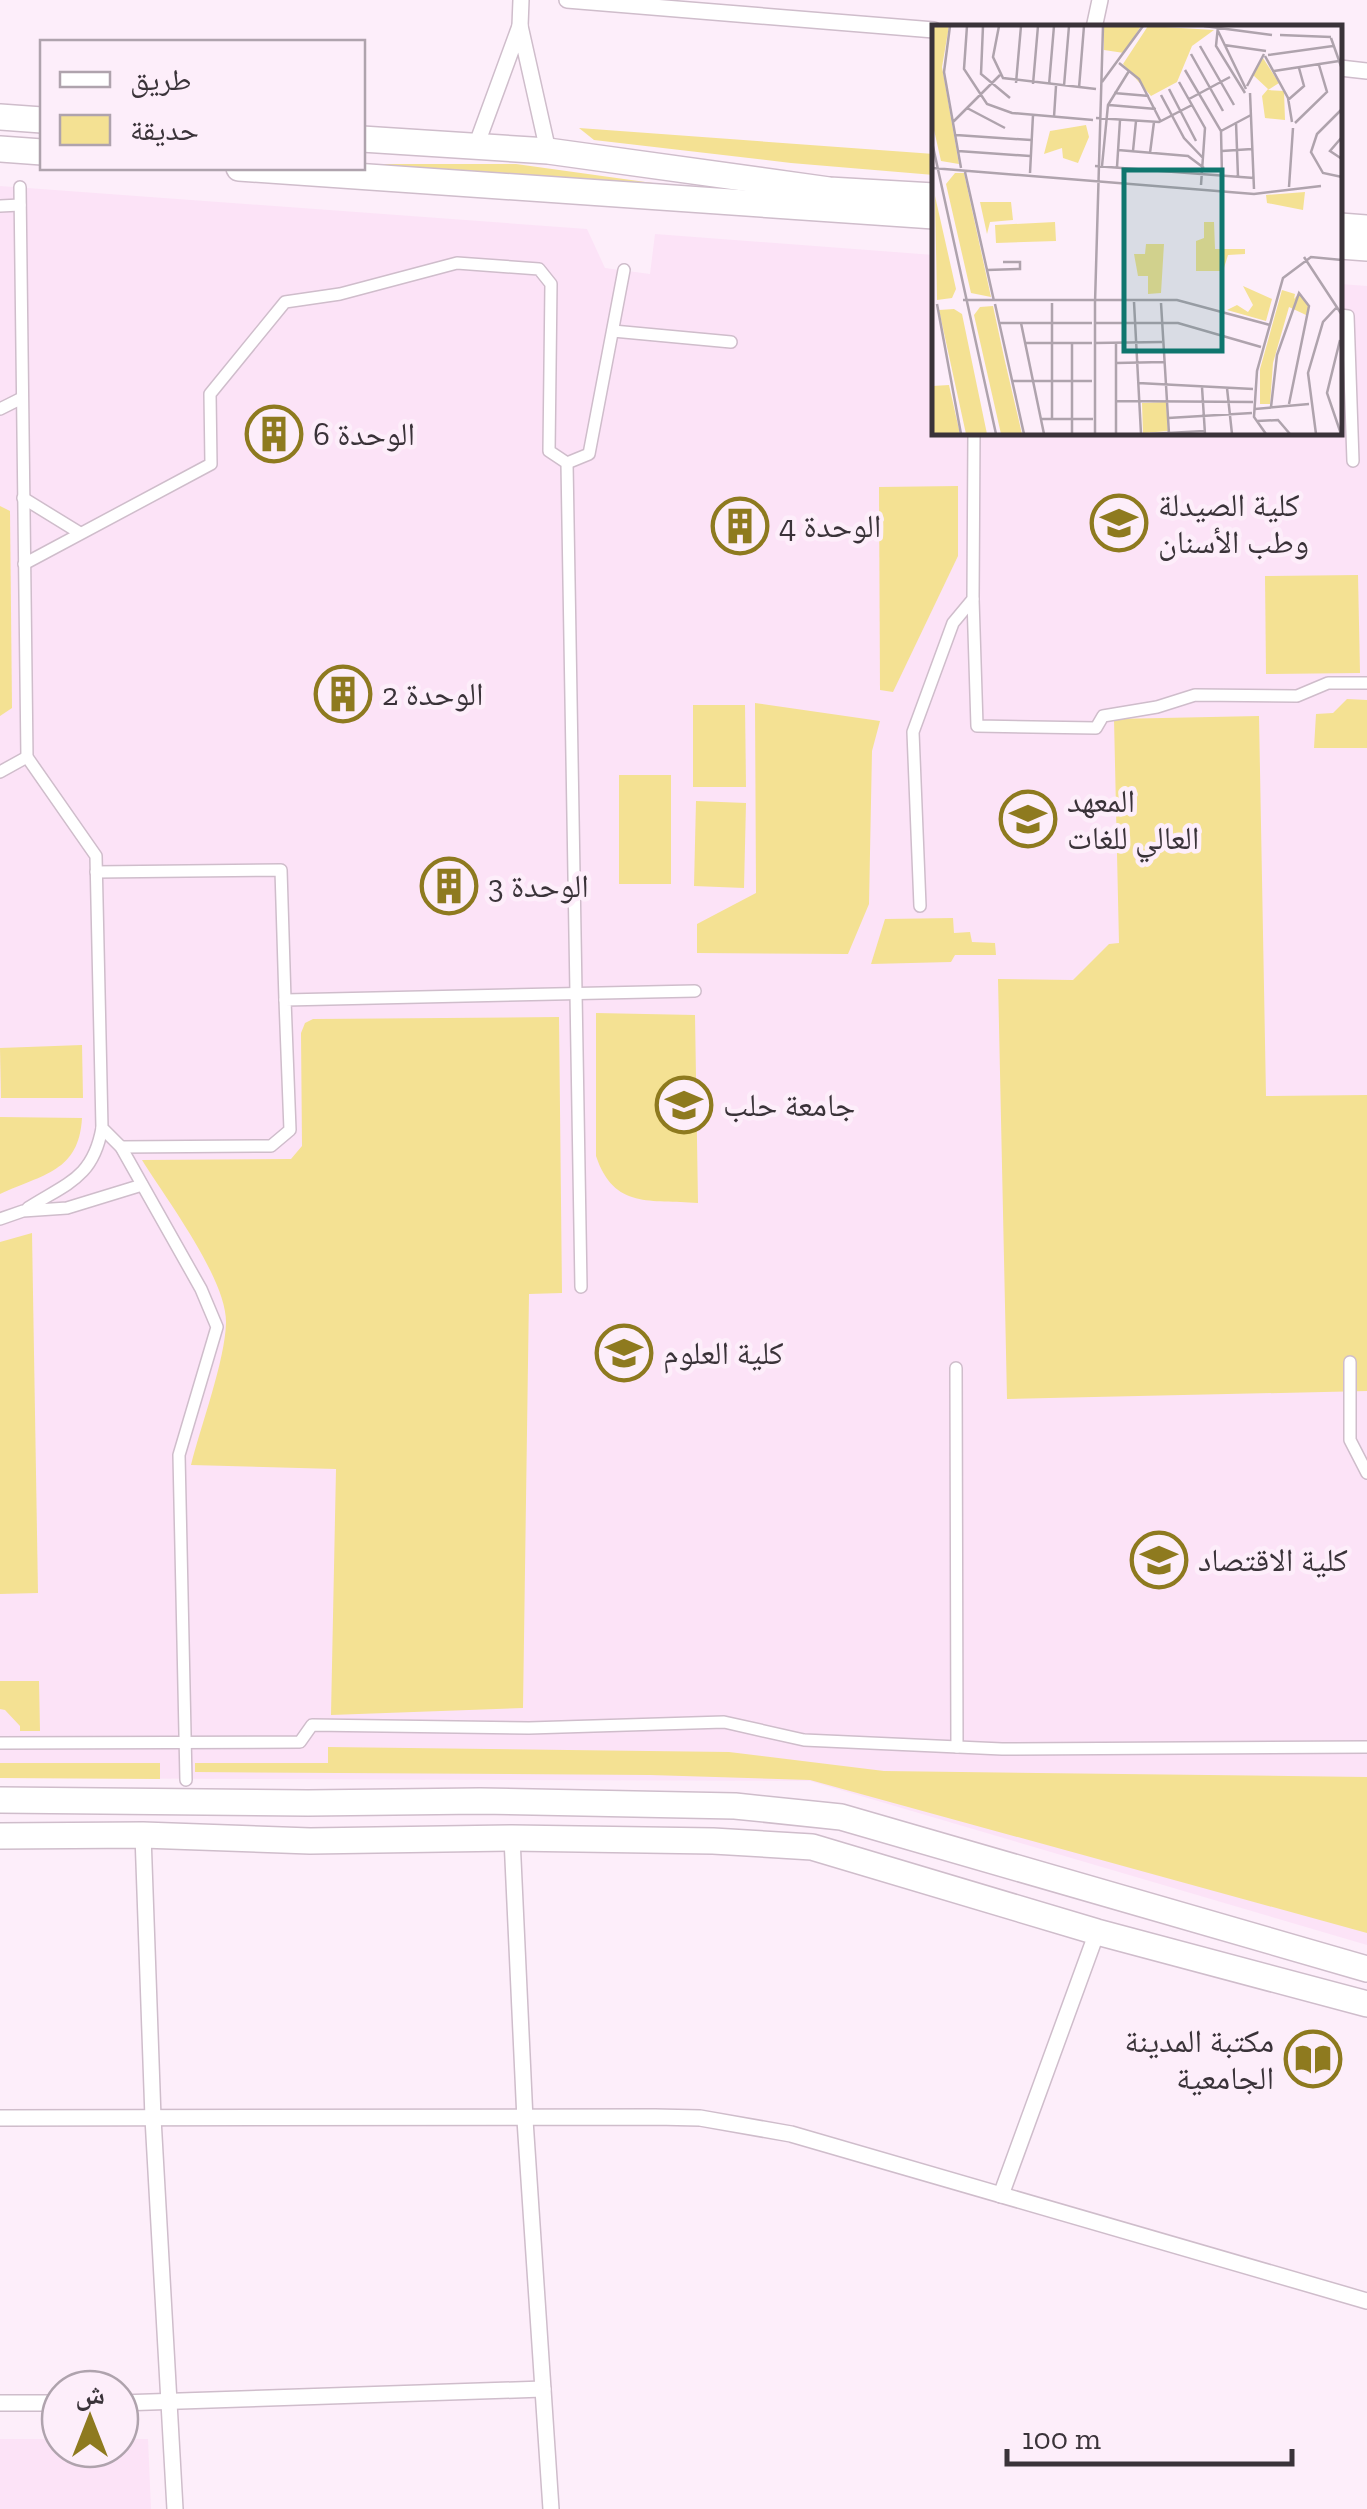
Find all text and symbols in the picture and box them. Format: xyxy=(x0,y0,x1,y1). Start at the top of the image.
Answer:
inset map xyxy=(932,25,1342,435)
legend xyxy=(40,40,365,170)
text: طريق xyxy=(130,62,191,98)
text: حديقة xyxy=(130,112,199,148)
building icon: الوحدة 6 xyxy=(244,404,304,464)
place label: الوحدة 6 xyxy=(313,415,415,453)
place label: كلية الصيدلة وطب الأسنان xyxy=(1158,486,1309,561)
school or university icon: كلية الصيدلة وطب الأسنان xyxy=(1089,493,1149,553)
building icon: الوحدة 4 xyxy=(710,496,770,556)
place label: الوحدة 4 xyxy=(779,507,881,545)
building icon: الوحدة 2 xyxy=(313,664,373,724)
place label: الوحدة 2 xyxy=(382,675,484,713)
place label: المعهد العالي للغات xyxy=(1067,782,1199,863)
school or university icon: المعهد العالي للغات xyxy=(998,789,1058,849)
building icon: الوحدة 3 xyxy=(419,856,479,916)
place label: الوحدة 3 xyxy=(488,867,589,905)
school or university icon: جامعة حلب xyxy=(654,1075,714,1135)
place label: جامعة حلب xyxy=(723,1086,855,1124)
school or university icon: كلية العلوم xyxy=(594,1323,654,1383)
place label: كلية العلوم xyxy=(663,1334,783,1374)
school or university icon: كلية الاقتصاد xyxy=(1129,1530,1189,1590)
place label: كلية الاقتصاد xyxy=(1198,1541,1348,1579)
place label: مكتبة المدينة الجامعية xyxy=(1125,2022,1274,2097)
library icon: مكتبة المدينة الجامعية xyxy=(1283,2029,1343,2089)
north arrow xyxy=(40,2369,140,2469)
text: ش xyxy=(75,2378,105,2411)
scale bar xyxy=(1007,2404,1292,2466)
text: 100 m xyxy=(1022,2421,1101,2457)

